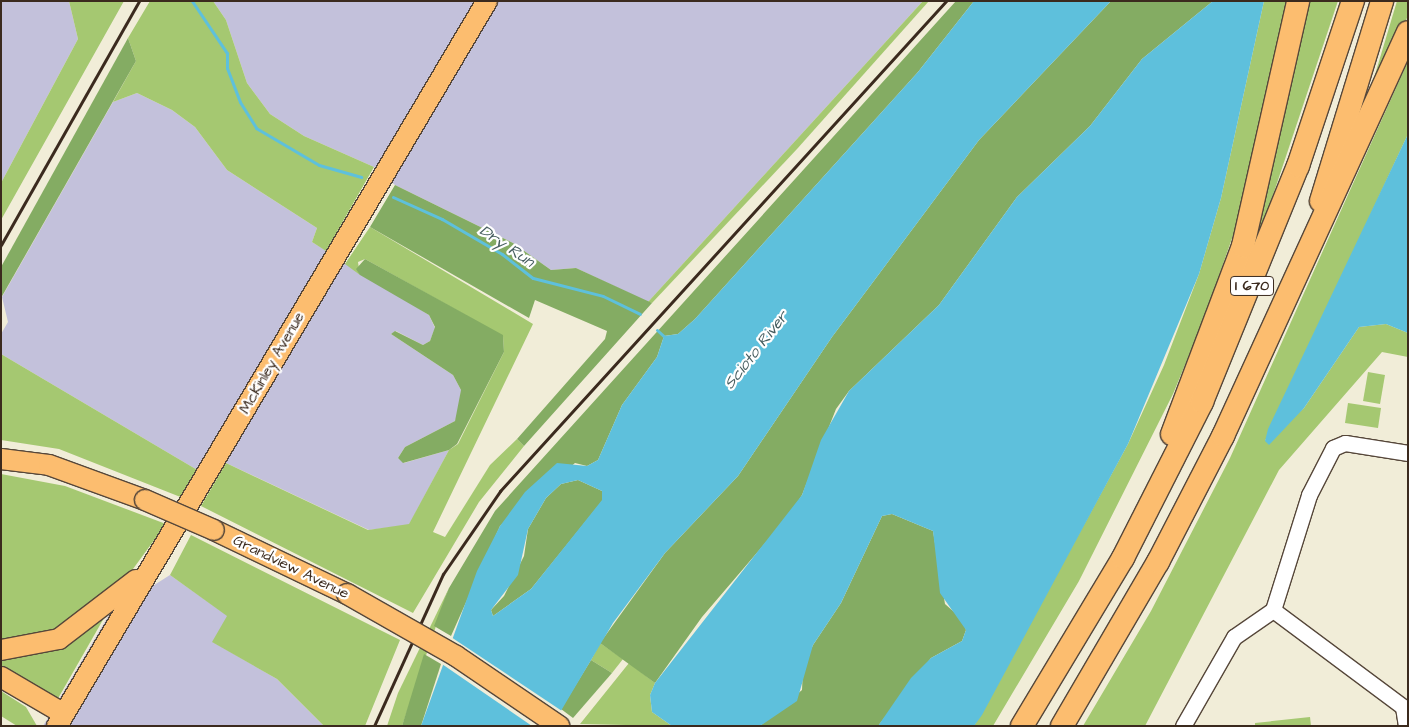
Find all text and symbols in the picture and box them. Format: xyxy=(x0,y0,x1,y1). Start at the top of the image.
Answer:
water label: Dry Run xyxy=(476,221,538,271)
road number: I 670 xyxy=(1230,274,1274,298)
water label: Scioto River xyxy=(720,307,792,393)
street label: McKinley Avenue xyxy=(236,309,308,417)
street label: Grandview Avenue xyxy=(230,531,352,603)

